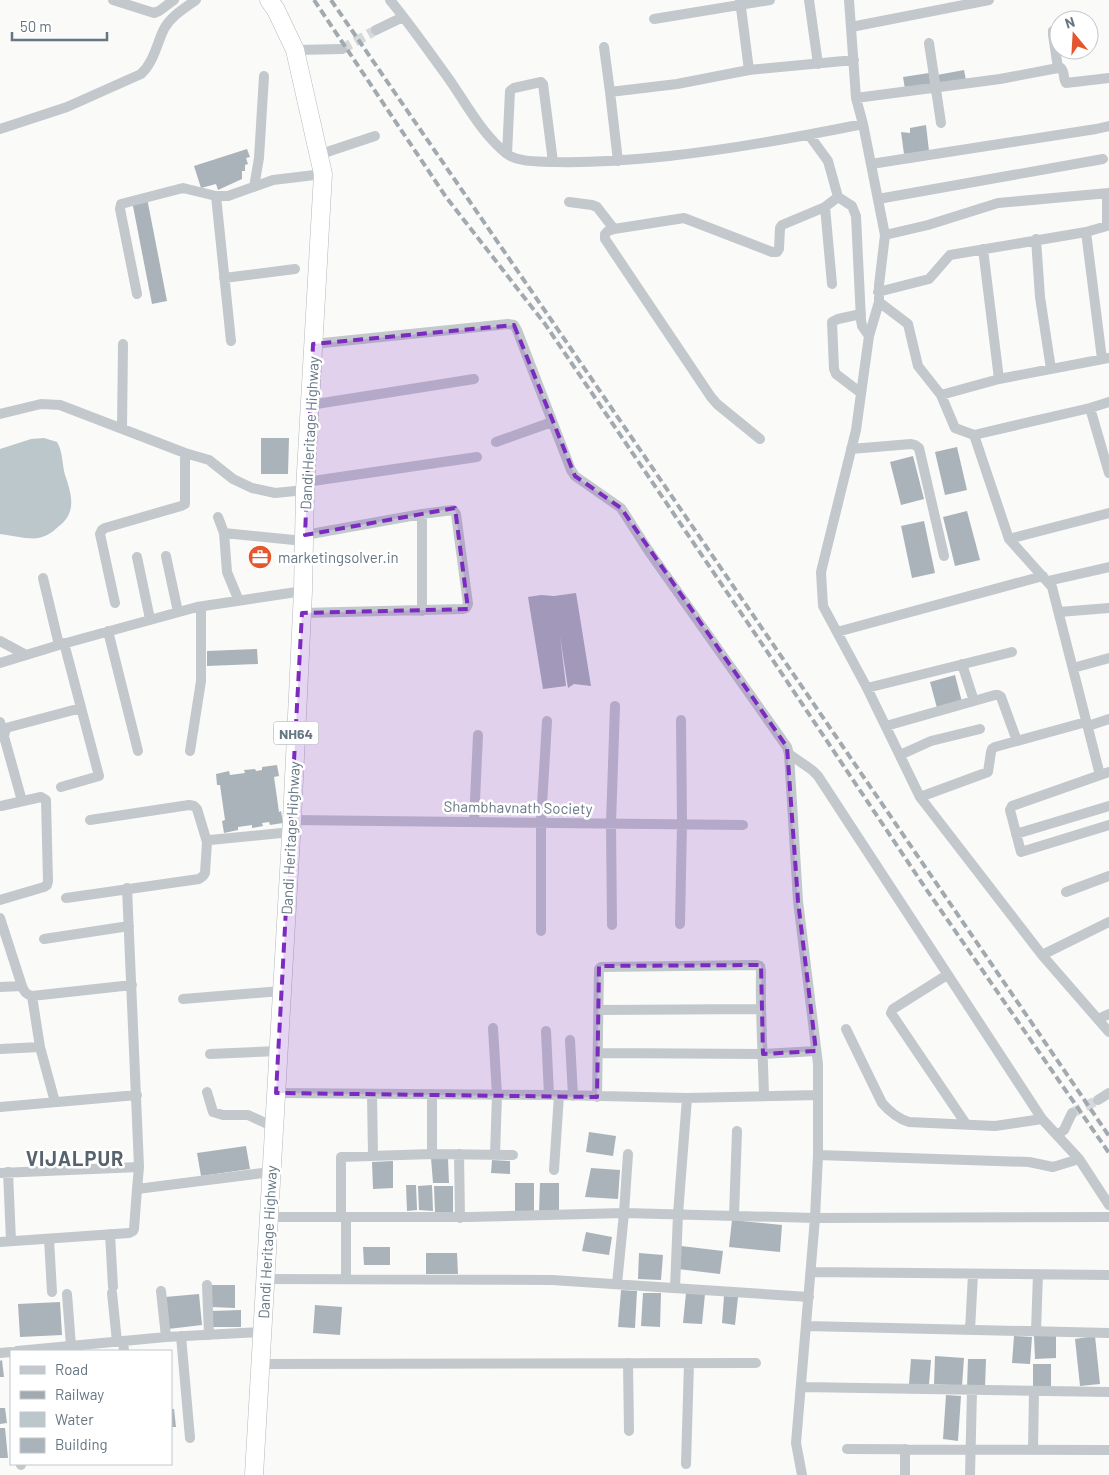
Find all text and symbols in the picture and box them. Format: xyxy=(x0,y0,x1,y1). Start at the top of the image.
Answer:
scale bar xyxy=(12,10,108,42)
north arrow xyxy=(1049,10,1099,60)
text: N xyxy=(1063,13,1077,32)
text: 50 m xyxy=(20,17,52,35)
street label: Dandi Heritage Highway xyxy=(296,356,322,510)
office icon: marketingsolver.in xyxy=(247,544,273,570)
place label: marketingsolver.in xyxy=(278,548,399,566)
road number: NH64 xyxy=(274,721,318,744)
street label: Dandi Heritage Highway xyxy=(277,761,303,915)
street label: Shambhavnath Society xyxy=(443,797,593,817)
district label: VIJALPUR xyxy=(26,1146,124,1170)
street label: Dandi Heritage Highway xyxy=(254,1165,280,1319)
legend xyxy=(10,1350,172,1465)
text: Road xyxy=(55,1360,88,1378)
text: Railway xyxy=(55,1385,104,1403)
text: Water xyxy=(55,1410,94,1428)
text: Building xyxy=(55,1435,108,1453)

